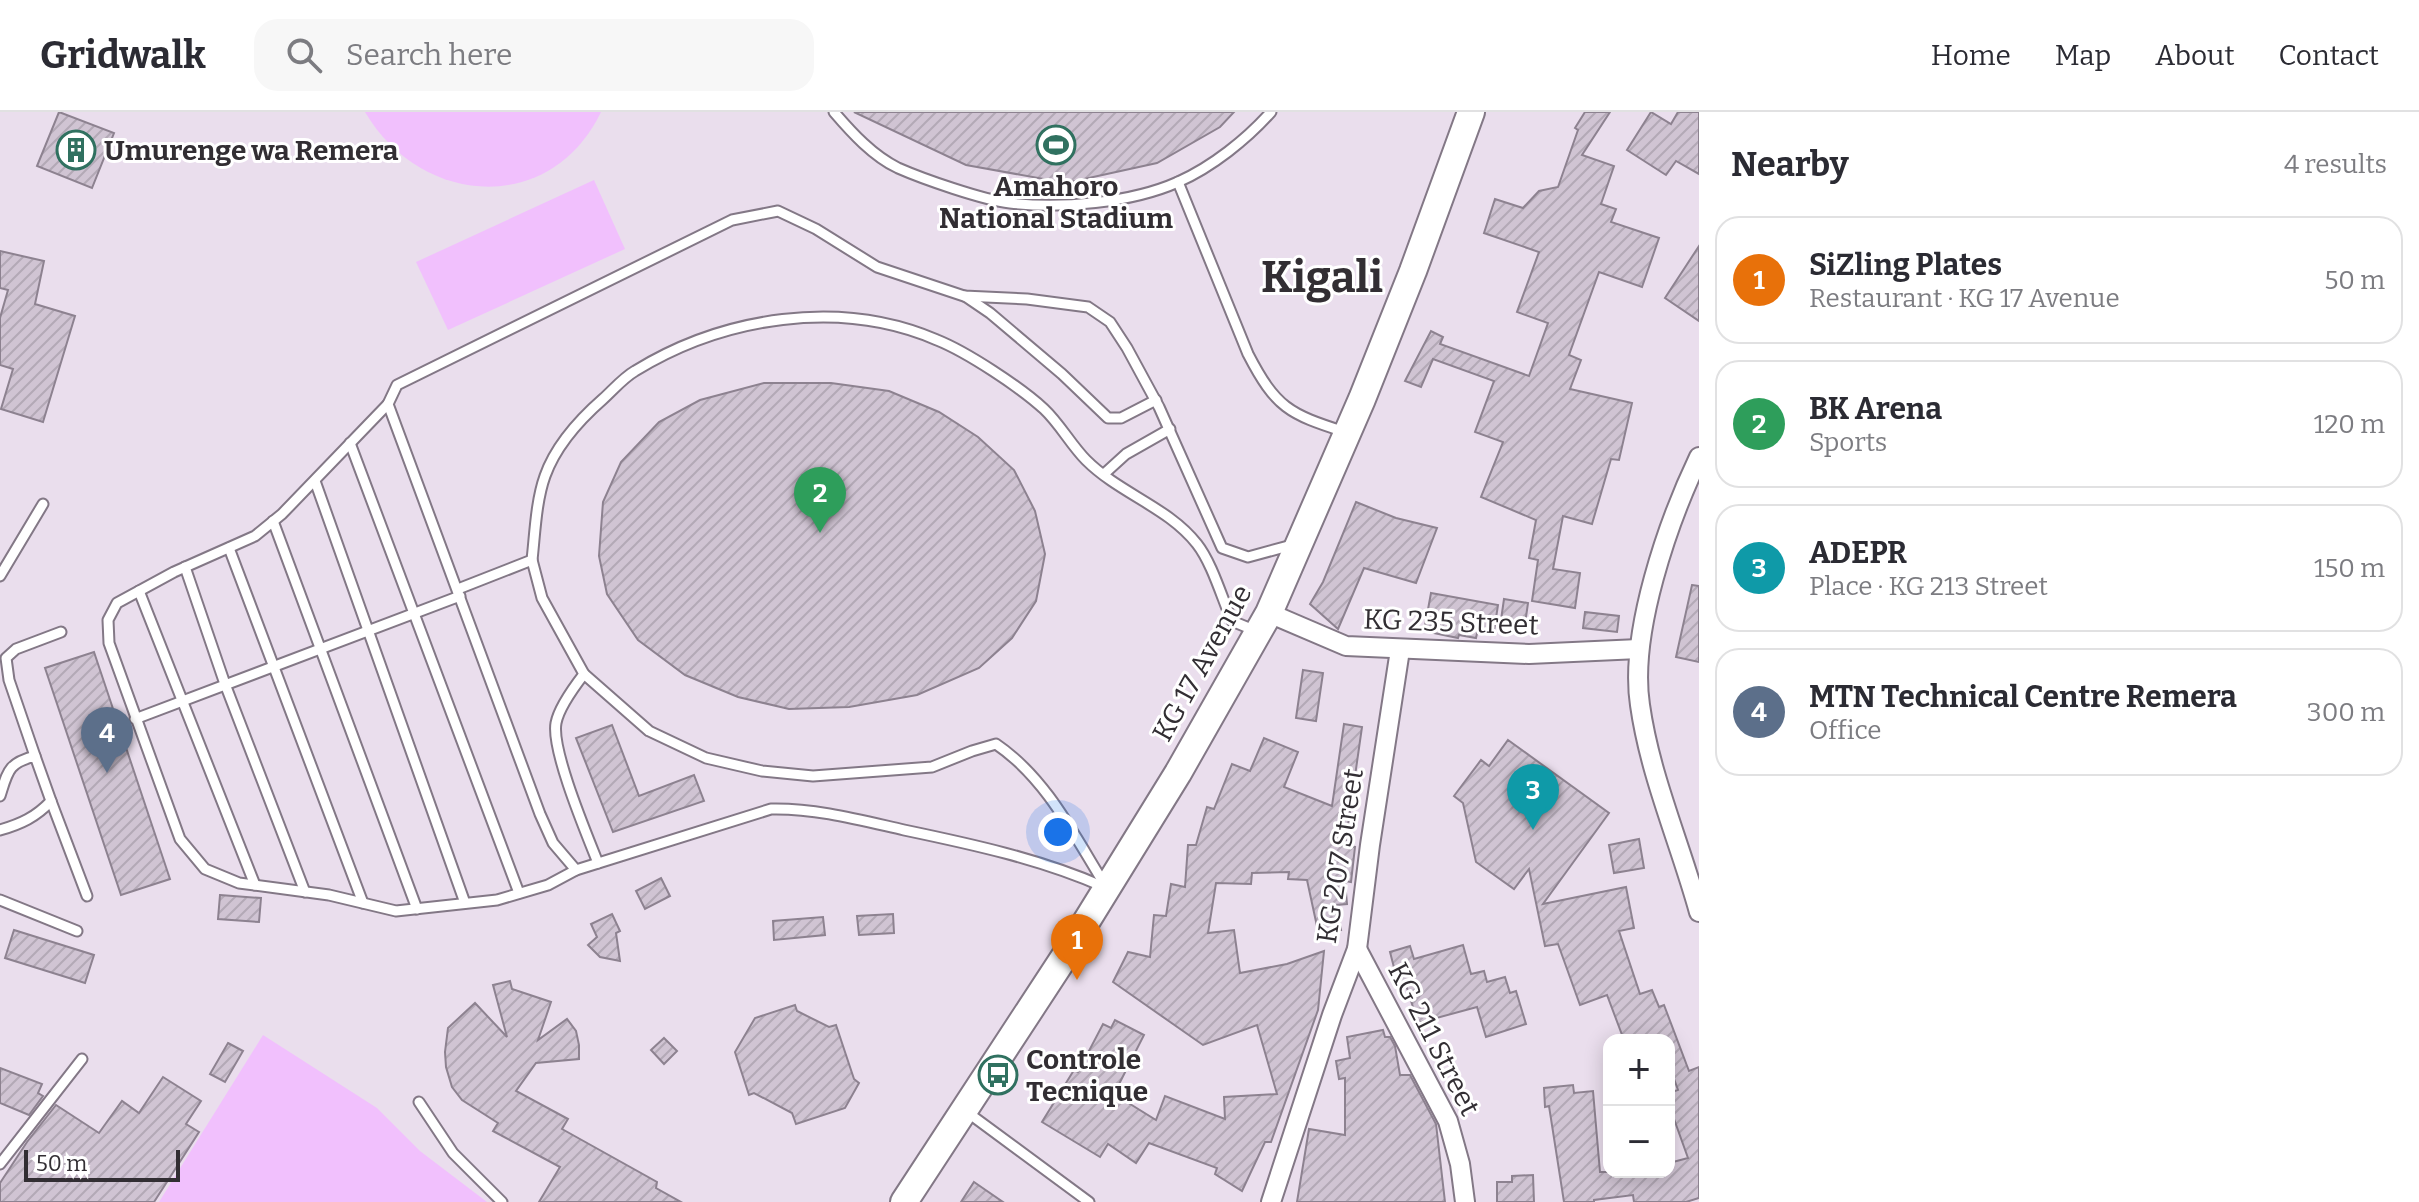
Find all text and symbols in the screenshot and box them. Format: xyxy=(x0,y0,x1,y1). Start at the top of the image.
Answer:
search box xyxy=(254,19,814,91)
text: Gridwalk xyxy=(40,32,206,78)
icon: search xyxy=(282,33,326,77)
text: Search here xyxy=(346,37,512,73)
text: Home xyxy=(1931,39,2011,72)
text: Map xyxy=(2055,39,2111,72)
text: About xyxy=(2155,39,2235,72)
text: Contact xyxy=(2279,39,2379,72)
sports icon: Amahoro National Stadium xyxy=(1035,124,1077,166)
building icon: Umurenge wa Remera xyxy=(55,129,97,171)
place label: Umurenge wa Remera xyxy=(104,134,399,167)
text: Nearby xyxy=(1731,144,1849,185)
text: 4 results xyxy=(2284,149,2387,180)
place label: Amahoro National Stadium xyxy=(939,170,1173,235)
text: SiZling Plates xyxy=(1809,247,2002,283)
district label: Kigali xyxy=(1261,251,1383,304)
text: 1 xyxy=(1753,265,1765,296)
text: 50 m xyxy=(2324,265,2385,296)
text: Restaurant · KG 17 Avenue xyxy=(1809,283,2120,314)
text: BK Arena xyxy=(1809,391,1942,427)
text: 2 xyxy=(1752,409,1766,440)
text: 120 m xyxy=(2314,409,2385,440)
text: Sports xyxy=(1809,427,1887,458)
pin: 2 xyxy=(794,467,846,533)
text: ADEPR xyxy=(1809,535,1907,571)
text: 3 xyxy=(1752,553,1766,584)
text: 150 m xyxy=(2314,553,2385,584)
text: Place · KG 213 Street xyxy=(1809,571,2048,602)
street label: KG 17 Avenue xyxy=(1145,579,1259,747)
street label: KG 235 Street xyxy=(1363,602,1539,642)
text: MTN Technical Centre Remera xyxy=(1809,679,2237,715)
text: 4 xyxy=(1751,697,1767,728)
text: 300 m xyxy=(2307,697,2385,728)
pin: 4 xyxy=(81,707,133,773)
text: Office xyxy=(1809,715,1881,746)
pin: 3 xyxy=(1507,764,1559,830)
street label: KG 207 Street xyxy=(1310,766,1370,946)
your location xyxy=(1038,812,1078,852)
pin: 1 xyxy=(1051,914,1103,980)
street label: KG 211 Street xyxy=(1381,957,1487,1121)
map controls xyxy=(1603,1034,1675,1178)
button: + xyxy=(1603,1034,1675,1106)
place label: Controle Tecnique xyxy=(1026,1043,1148,1108)
bus stop icon: Controle Tecnique xyxy=(977,1054,1019,1096)
button: − xyxy=(1603,1106,1675,1178)
scale bar xyxy=(24,1146,180,1182)
text: 50 m xyxy=(36,1150,87,1177)

